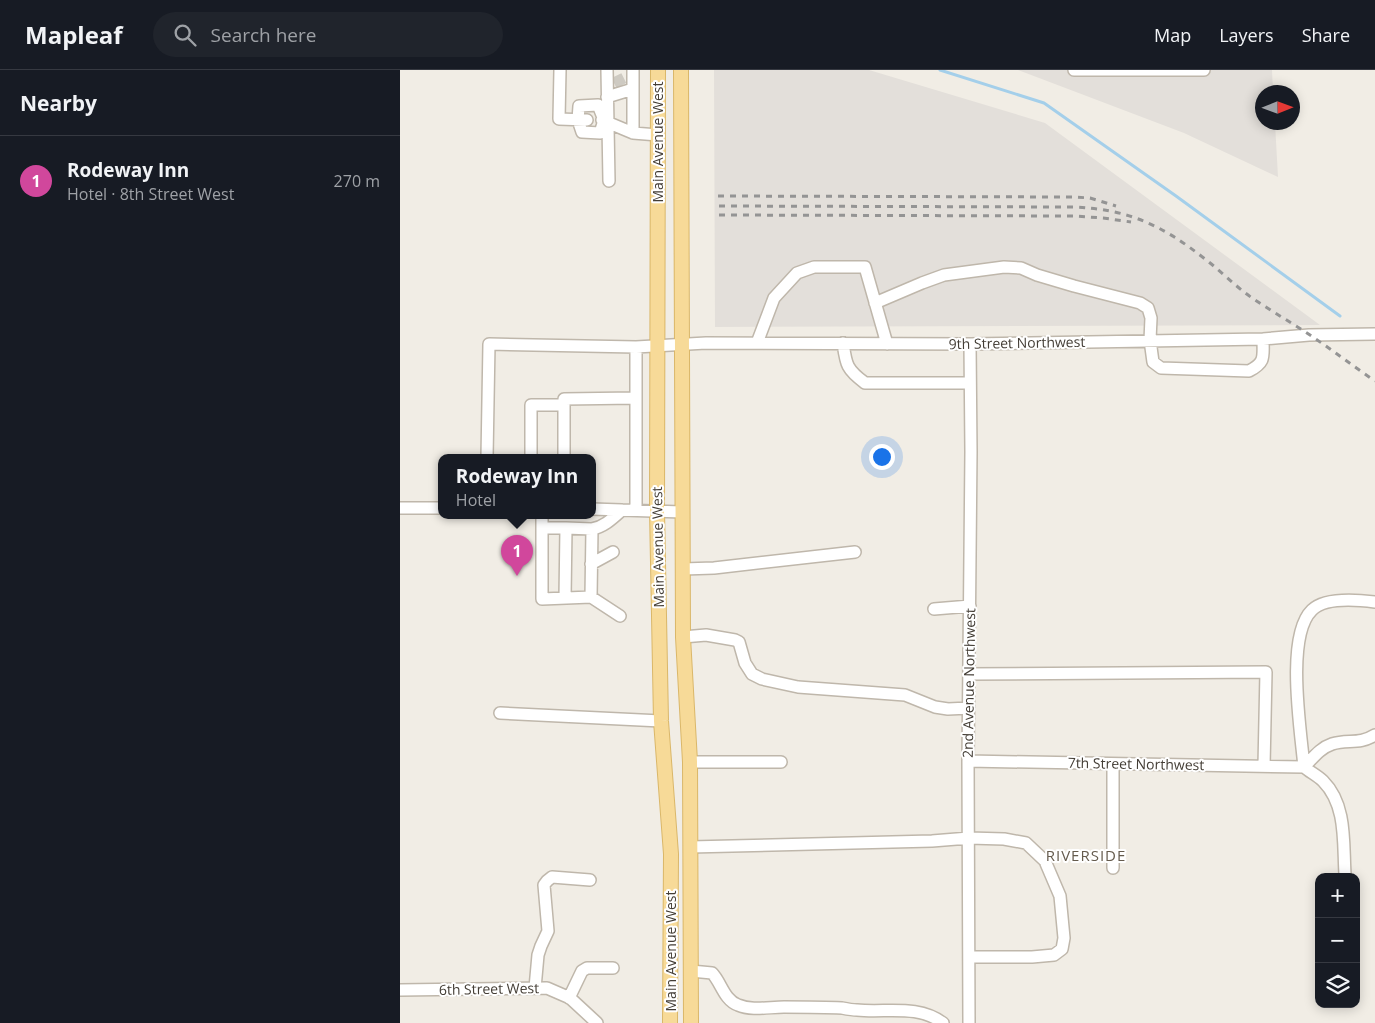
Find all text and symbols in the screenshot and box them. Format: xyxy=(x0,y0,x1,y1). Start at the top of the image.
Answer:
search box xyxy=(153,12,503,57)
text: Mapleaf xyxy=(25,18,123,51)
icon: search xyxy=(171,21,199,49)
text: Search here xyxy=(211,22,316,48)
text: Map xyxy=(1154,23,1191,47)
text: Layers xyxy=(1219,23,1274,47)
text: Share xyxy=(1302,23,1350,47)
street label: Main Avenue West xyxy=(648,82,667,202)
north arrow xyxy=(1255,85,1300,130)
text: Nearby xyxy=(20,89,97,117)
text: Rodeway Inn xyxy=(67,157,189,183)
text: 1 xyxy=(31,170,41,192)
text: 270 m xyxy=(334,170,380,192)
text: Hotel · 8th Street West xyxy=(67,183,234,205)
street label: 9th Street Northwest xyxy=(949,332,1085,353)
your location xyxy=(869,444,895,470)
popup xyxy=(438,454,596,519)
text: Rodeway Inn xyxy=(456,463,578,489)
street label: Main Avenue West xyxy=(647,486,668,608)
text: Hotel xyxy=(456,489,496,511)
pin: 1 xyxy=(501,535,533,576)
street label: 2nd Avenue Northwest xyxy=(958,608,979,758)
street label: 7th Street Northwest xyxy=(1068,753,1204,774)
district label: RIVERSIDE xyxy=(1046,845,1126,865)
map controls xyxy=(1315,873,1360,1008)
button: + xyxy=(1315,873,1360,918)
street label: Main Avenue West xyxy=(661,891,680,1011)
button: − xyxy=(1315,918,1360,963)
button: layers xyxy=(1315,963,1360,1008)
street label: 6th Street West xyxy=(439,978,539,999)

